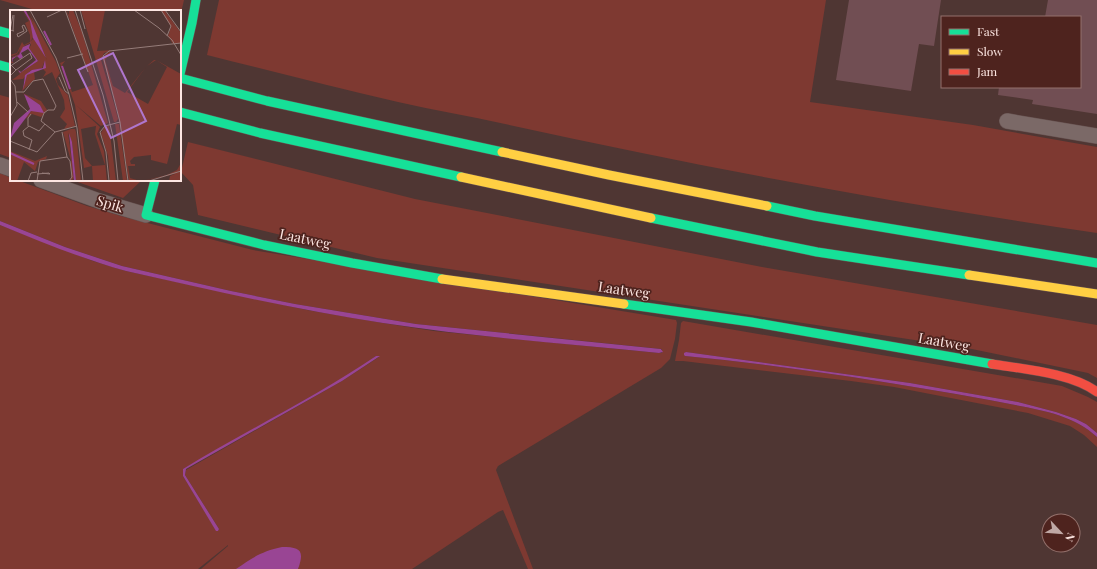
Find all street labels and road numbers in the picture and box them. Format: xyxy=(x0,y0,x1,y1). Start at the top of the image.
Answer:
street label: Spik xyxy=(94,190,126,217)
street label: Laatweg xyxy=(278,224,333,253)
street label: Laatweg xyxy=(597,276,652,303)
street label: Laatweg xyxy=(917,328,972,356)

